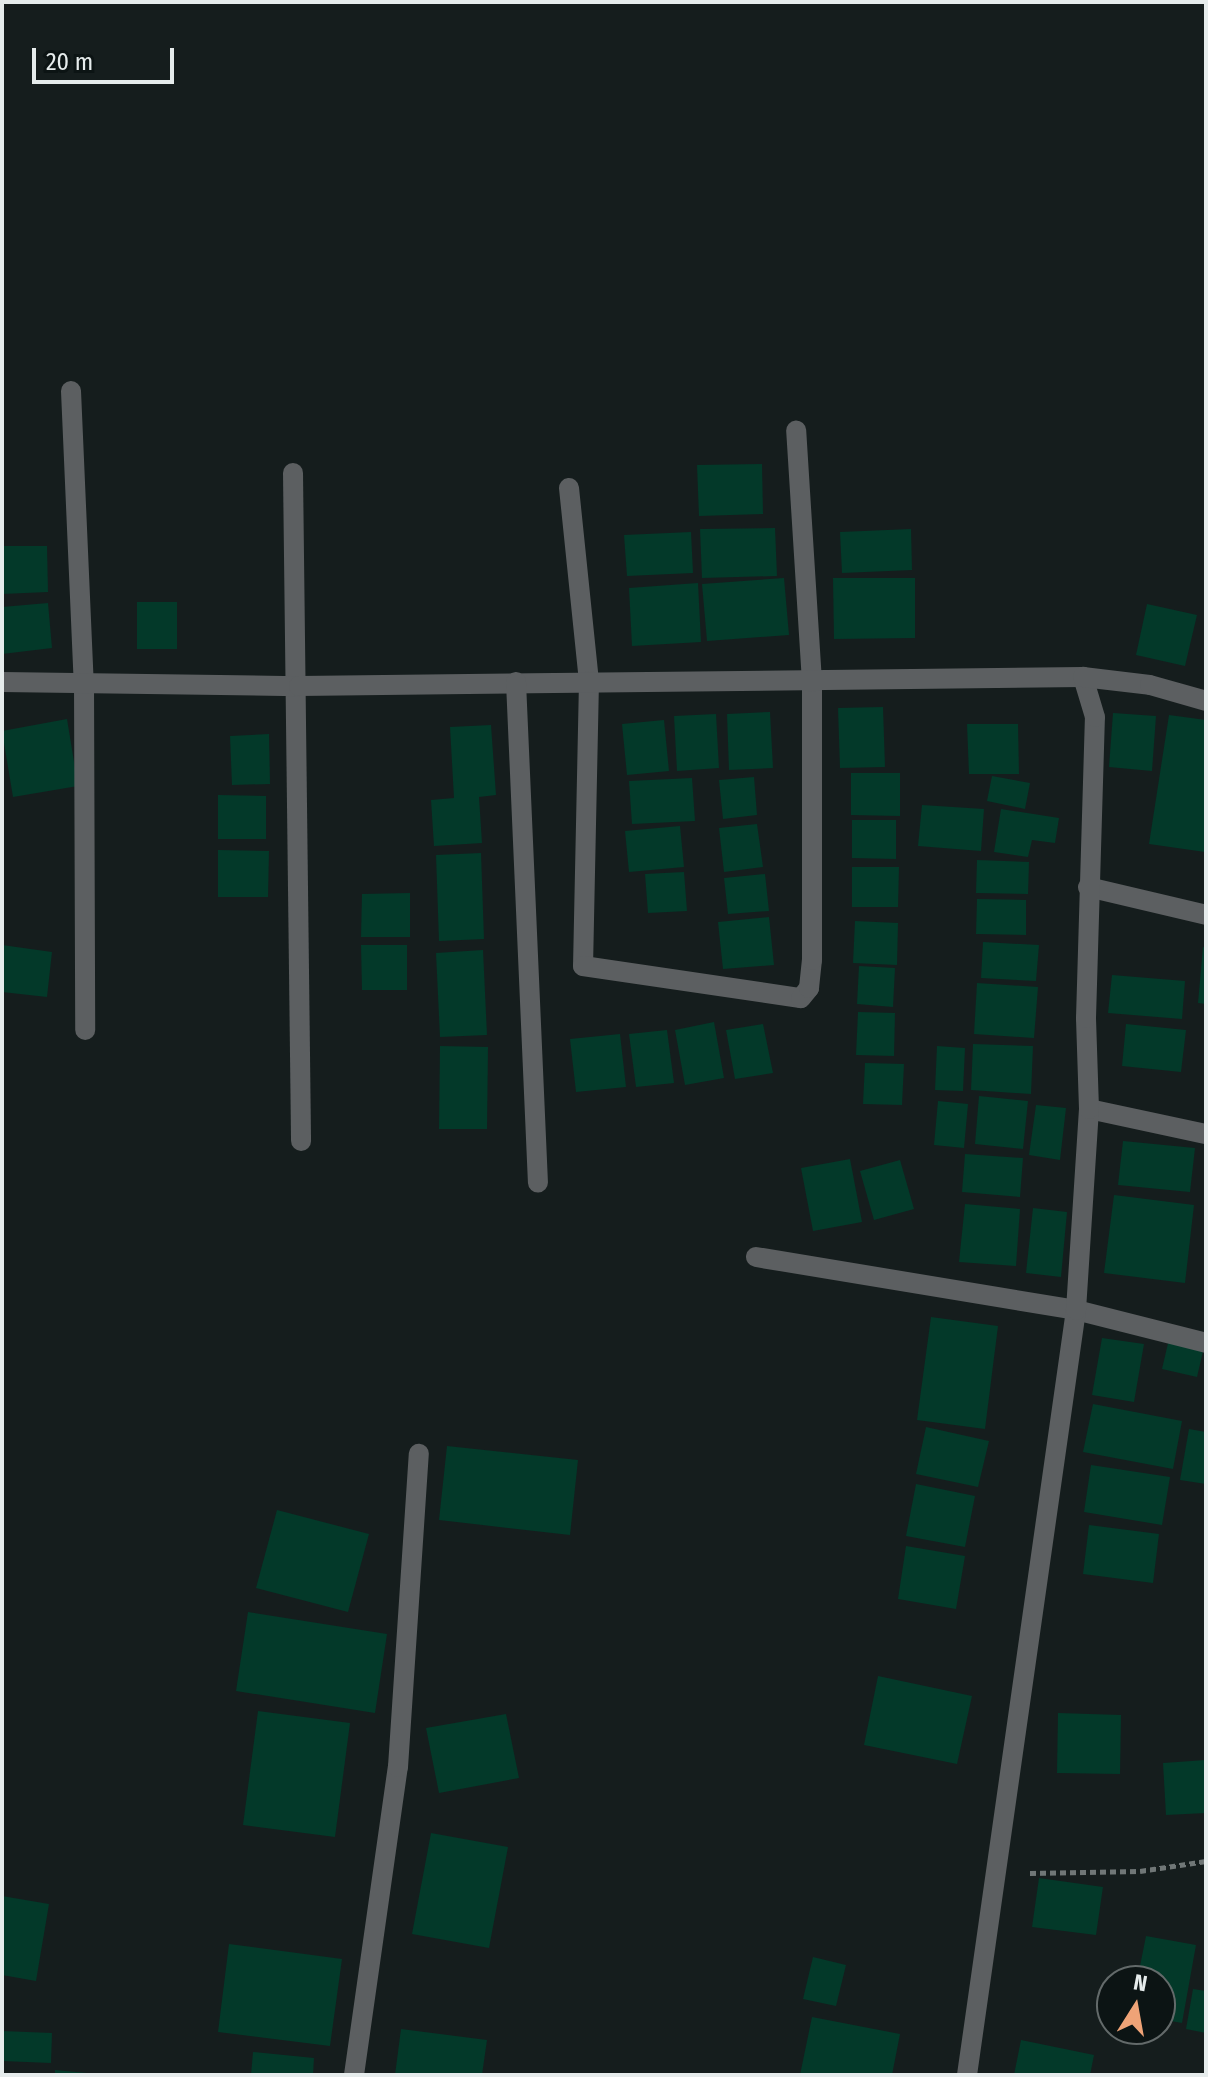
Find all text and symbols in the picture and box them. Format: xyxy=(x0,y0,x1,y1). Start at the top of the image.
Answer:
scale bar xyxy=(36,32,178,82)
text: 20 m xyxy=(46,48,93,76)
north arrow xyxy=(1096,1965,1176,2045)
text: N xyxy=(1131,1968,1149,1997)

